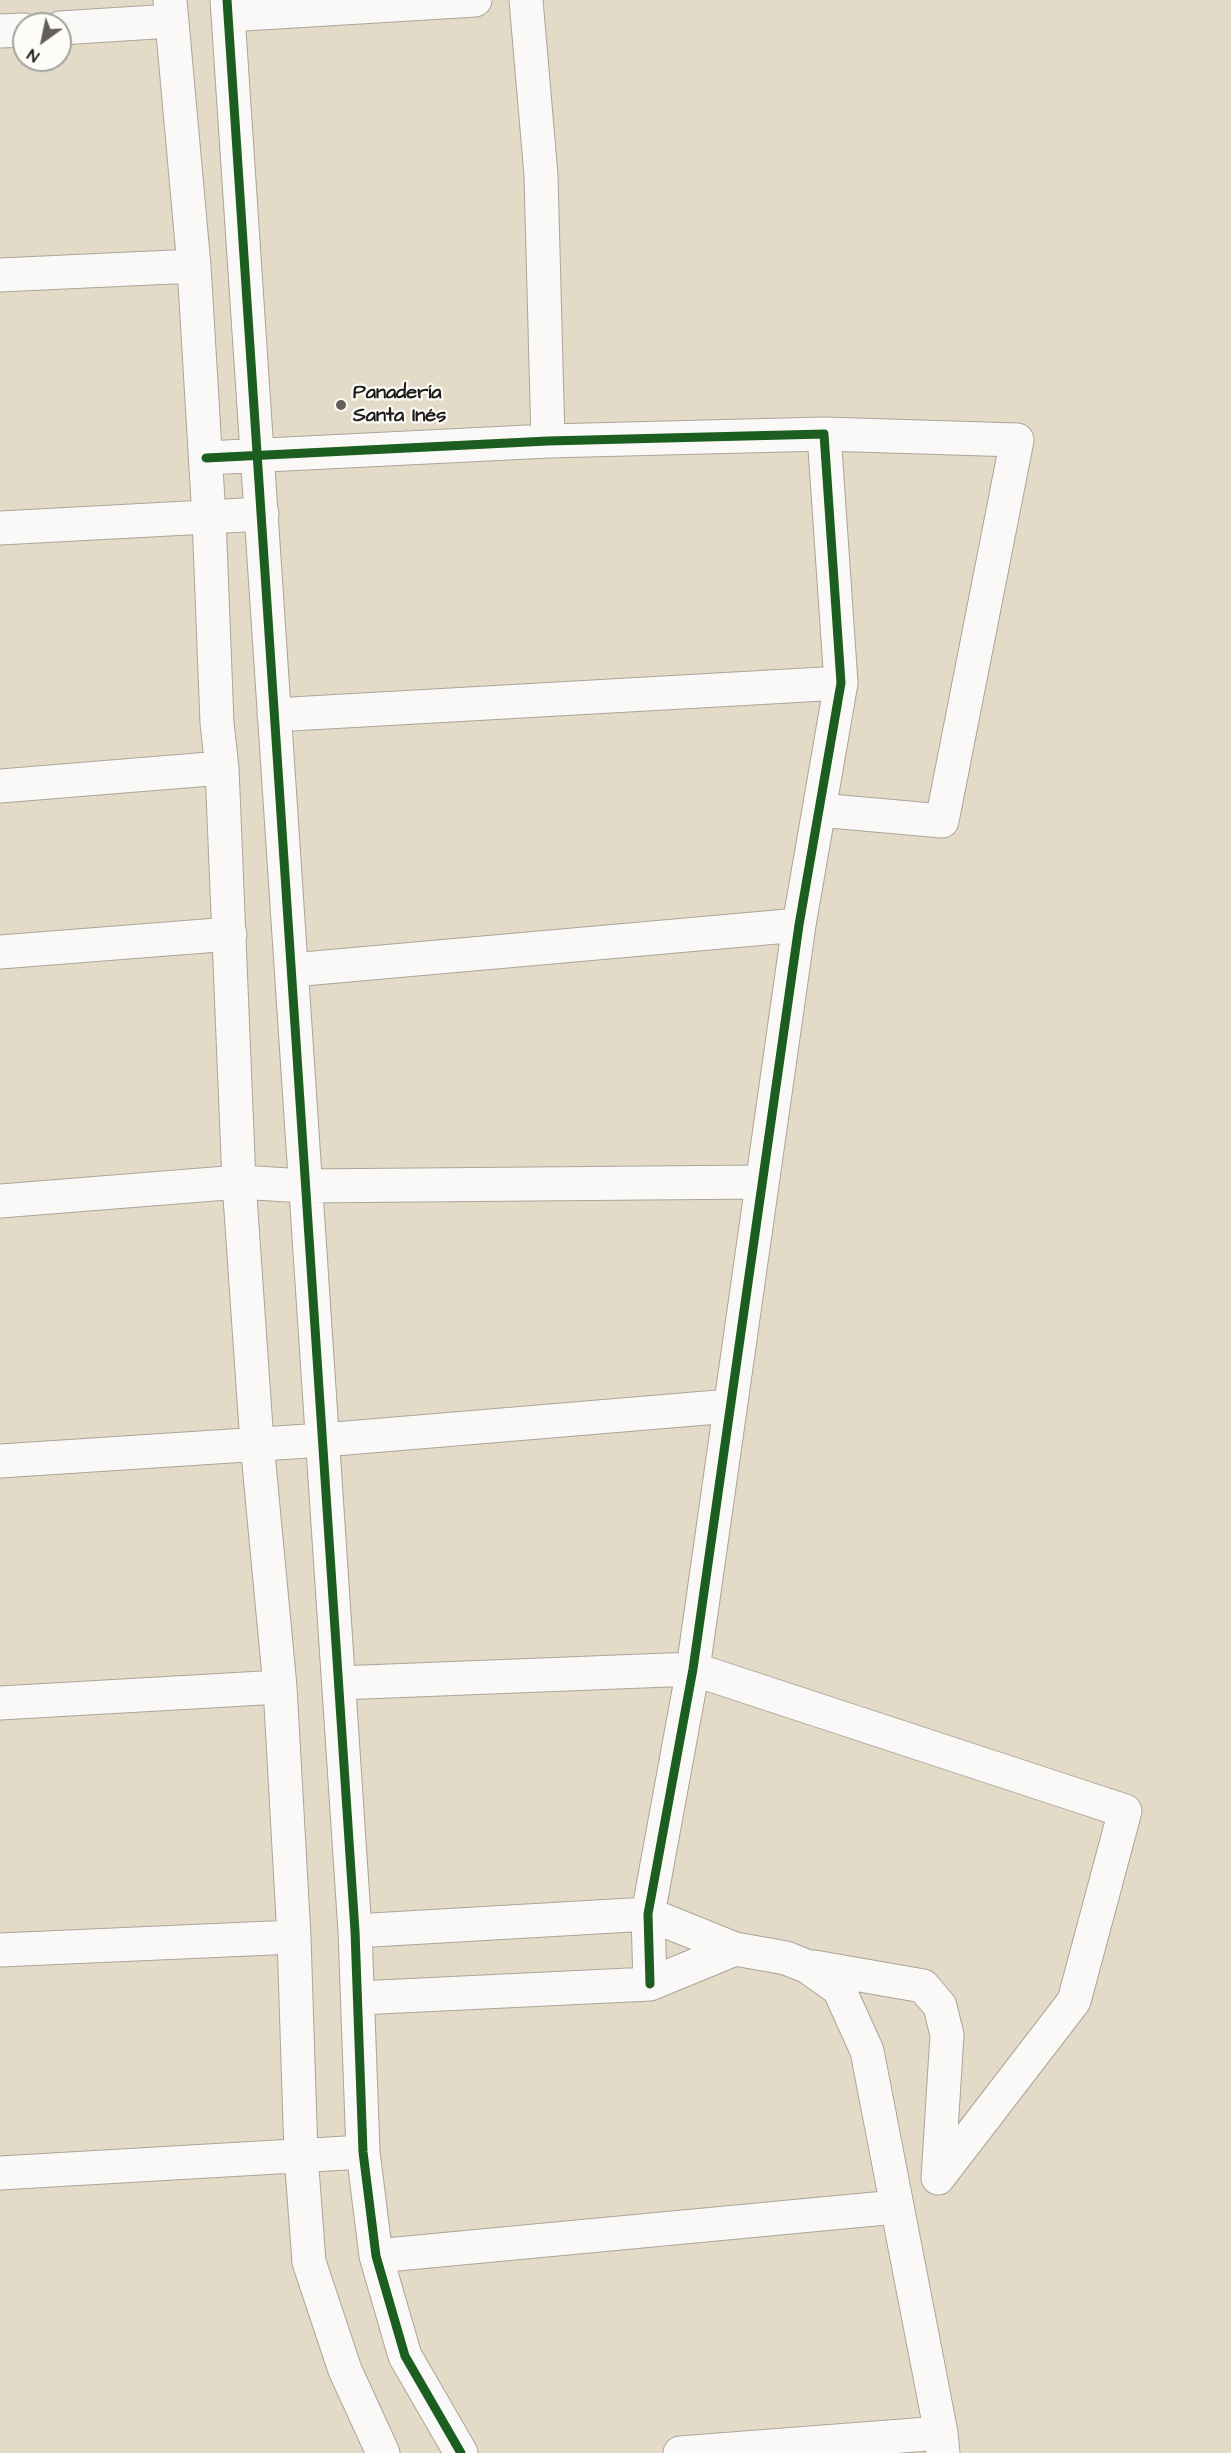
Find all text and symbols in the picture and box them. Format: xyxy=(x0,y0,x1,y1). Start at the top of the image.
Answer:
north arrow xyxy=(12,12,72,72)
text: N xyxy=(23,43,43,67)
place label: Panadería Santa Inés xyxy=(353,382,446,429)
marker: Panadería Santa Inés xyxy=(334,398,348,412)

